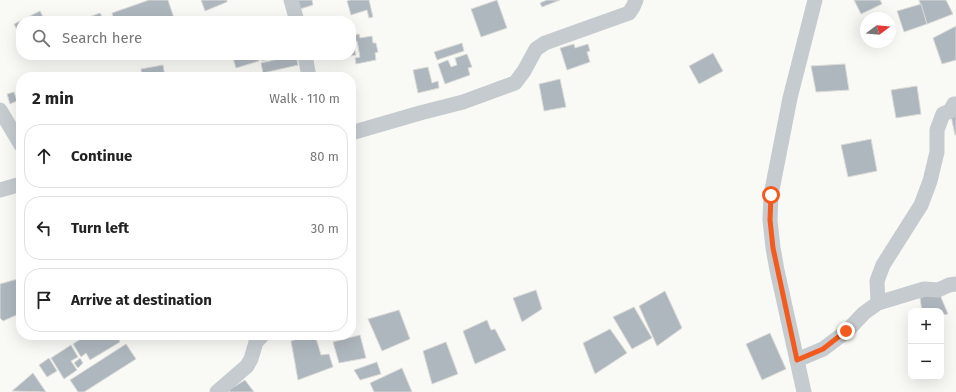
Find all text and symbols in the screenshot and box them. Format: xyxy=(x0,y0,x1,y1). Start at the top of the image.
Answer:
north arrow xyxy=(860,12,896,48)
search box xyxy=(16,16,356,60)
icon: search xyxy=(30,27,52,49)
text: Search here xyxy=(62,29,142,47)
text: 2 min xyxy=(32,88,74,109)
text: Walk · 110 m xyxy=(269,91,340,106)
icon: ahead xyxy=(33,145,55,167)
text: Continue xyxy=(71,147,132,165)
text: 80 m xyxy=(310,149,339,164)
route start xyxy=(762,186,780,204)
icon: left xyxy=(33,217,55,239)
text: Turn left xyxy=(71,219,129,237)
text: 30 m xyxy=(311,221,339,236)
icon: arrive xyxy=(33,289,55,311)
text: Arrive at destination xyxy=(71,291,212,309)
map controls xyxy=(908,308,944,380)
button: + xyxy=(908,308,944,344)
route end xyxy=(837,322,855,340)
button: − xyxy=(908,344,944,380)

